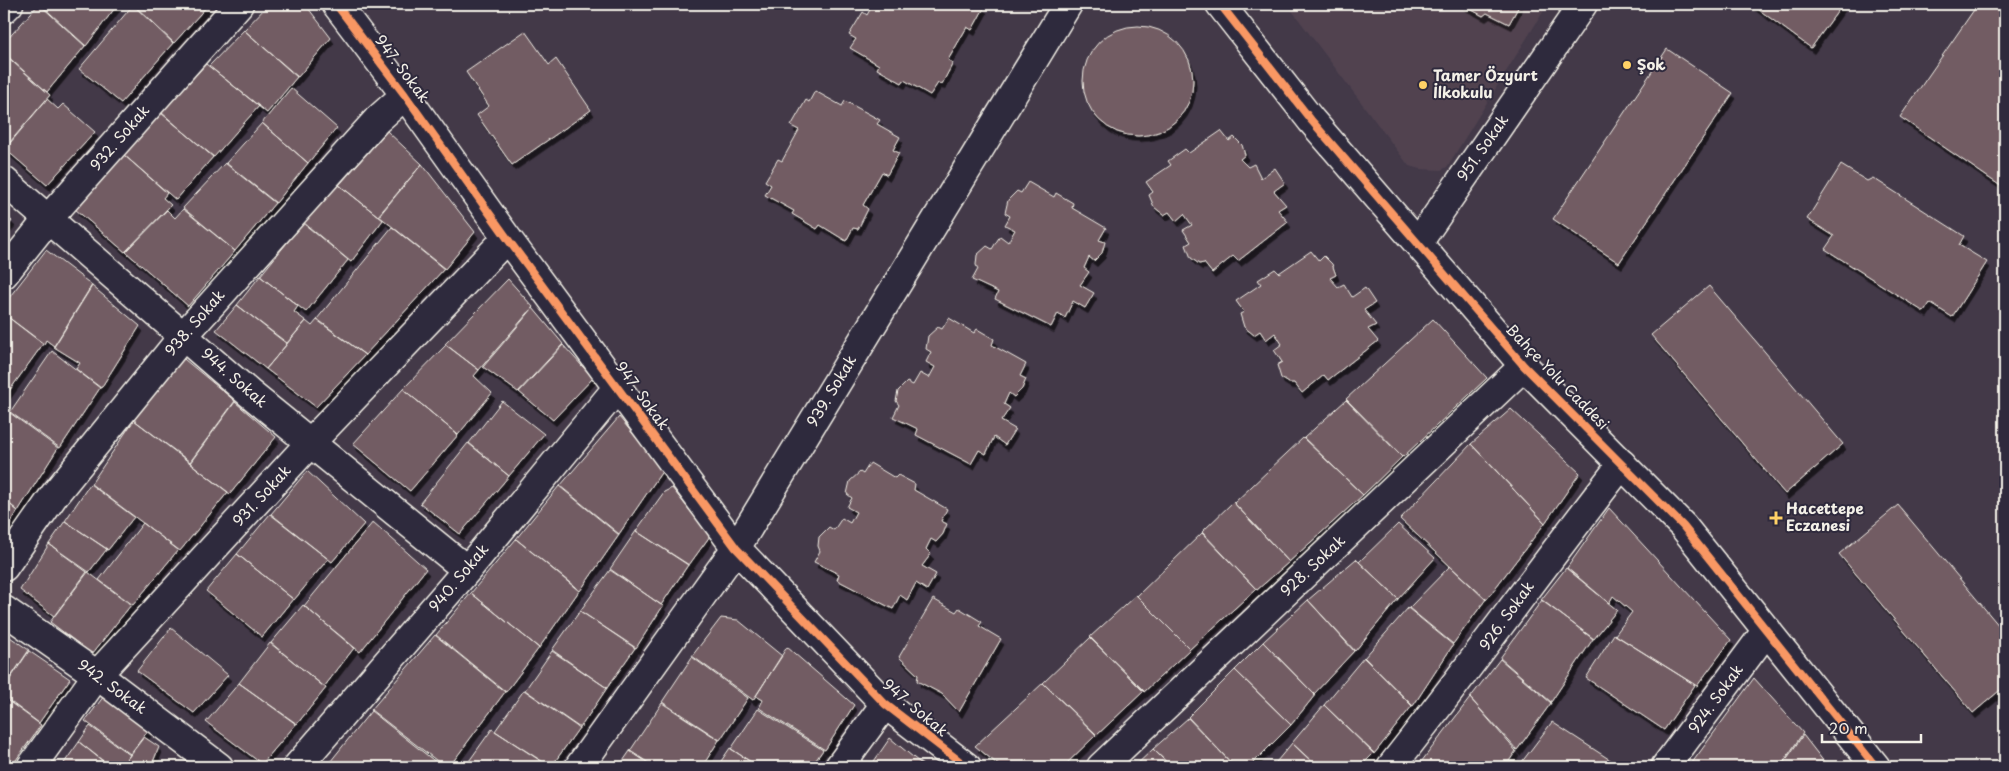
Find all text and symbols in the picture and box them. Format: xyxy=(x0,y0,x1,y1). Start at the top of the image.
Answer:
street label: 947. Sokak xyxy=(370,29,437,107)
place label: Şok xyxy=(1637,52,1666,75)
marker: Şok xyxy=(1621,59,1633,71)
place label: Tamer Özyurt İlkokulu xyxy=(1433,63,1538,103)
marker: Tamer Özyurt İlkokulu xyxy=(1417,79,1429,91)
street label: 932. Sokak xyxy=(84,99,154,175)
street label: 951. Sokak xyxy=(1450,109,1513,185)
street label: 938. Sokak xyxy=(158,283,230,360)
street label: Bahçe Yolu Caddesi xyxy=(1501,318,1615,434)
street label: 944. Sokak xyxy=(197,341,274,413)
street label: 939. Sokak xyxy=(800,350,861,431)
street label: 947. Sokak xyxy=(610,356,676,435)
street label: 931. Sokak xyxy=(226,459,296,531)
place label: Hacettepe Eczanesi xyxy=(1786,496,1864,536)
marker: Hacettepe Eczanesi xyxy=(1770,512,1782,524)
street label: 928. Sokak xyxy=(1274,528,1350,601)
street label: 940. Sokak xyxy=(422,538,494,616)
street label: 926. Sokak xyxy=(1473,575,1539,655)
street label: 942. Sokak xyxy=(73,653,153,719)
street label: 924. Sokak xyxy=(1682,658,1748,738)
street label: 947. Sokak xyxy=(878,672,954,742)
scale bar xyxy=(1822,711,1920,743)
text: 20 m xyxy=(1829,716,1868,739)

